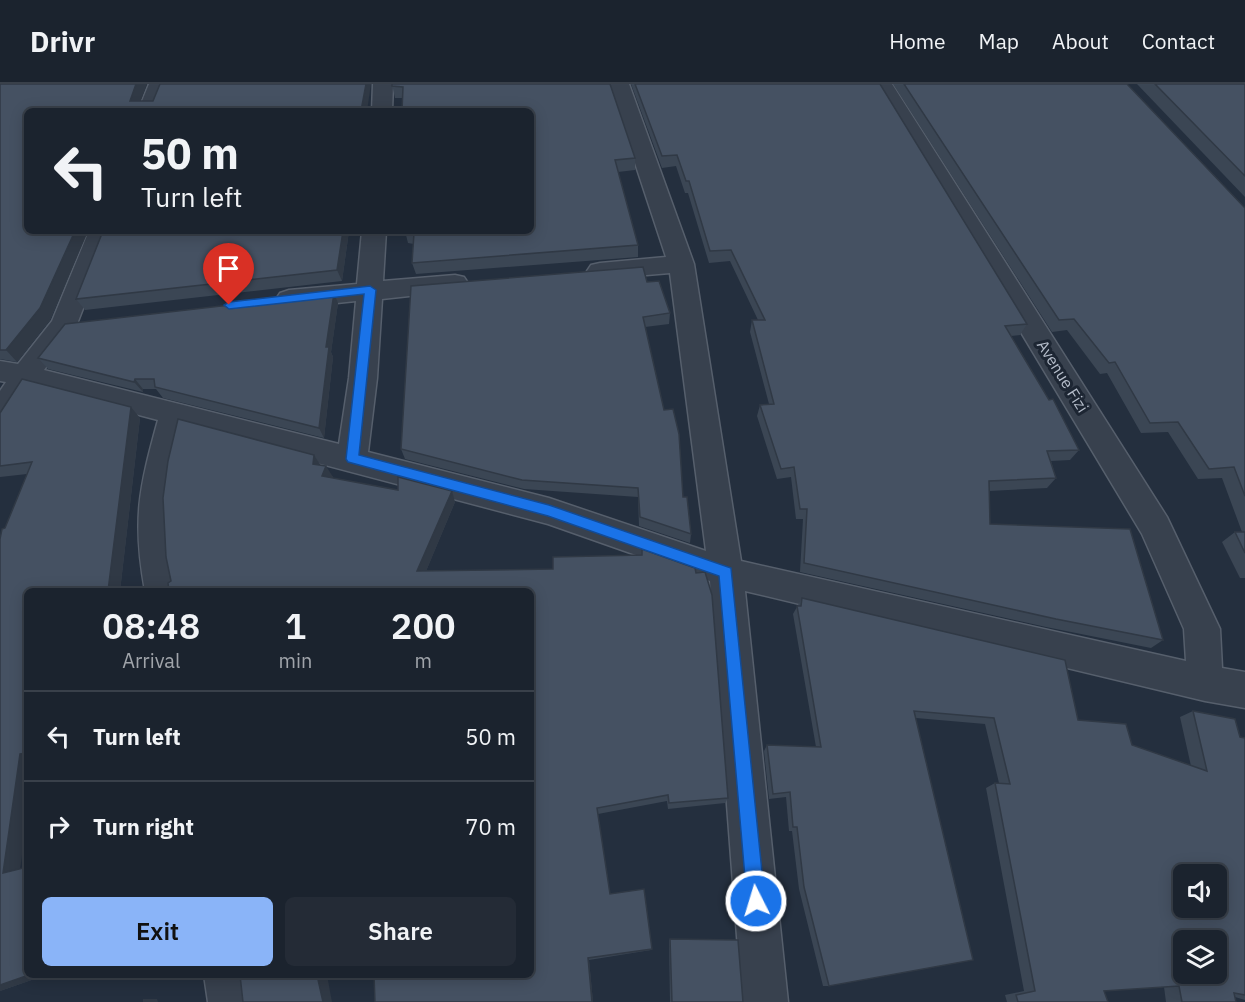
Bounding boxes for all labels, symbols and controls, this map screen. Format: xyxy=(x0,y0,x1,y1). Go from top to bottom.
text: Drivr xyxy=(30,23,95,60)
text: Home xyxy=(889,27,946,55)
text: Map xyxy=(979,27,1019,55)
text: About xyxy=(1052,27,1109,55)
text: Contact xyxy=(1142,27,1215,55)
text: 50 m xyxy=(141,126,239,181)
icon: left xyxy=(42,132,120,210)
text: Turn left xyxy=(141,179,242,214)
pin xyxy=(203,243,254,305)
icon: arrive xyxy=(212,252,245,285)
street label: Avenue Fizi xyxy=(1033,336,1093,416)
text: 08:48 xyxy=(102,602,200,649)
text: 1 xyxy=(285,602,306,649)
text: 200 xyxy=(391,602,456,649)
text: Arrival xyxy=(122,647,180,674)
text: min xyxy=(279,647,312,674)
text: m xyxy=(414,647,432,674)
icon: left xyxy=(42,720,75,753)
text: Turn left xyxy=(93,722,181,751)
text: 50 m xyxy=(465,722,516,751)
icon: right xyxy=(42,810,75,843)
text: Turn right xyxy=(93,812,194,841)
text: 70 m xyxy=(465,812,516,841)
map controls xyxy=(1173,864,1227,984)
button: sound xyxy=(1173,864,1227,918)
position arrow xyxy=(724,869,788,933)
button: Exit xyxy=(42,897,273,966)
button: Share xyxy=(285,897,516,966)
button: layers xyxy=(1173,930,1227,984)

